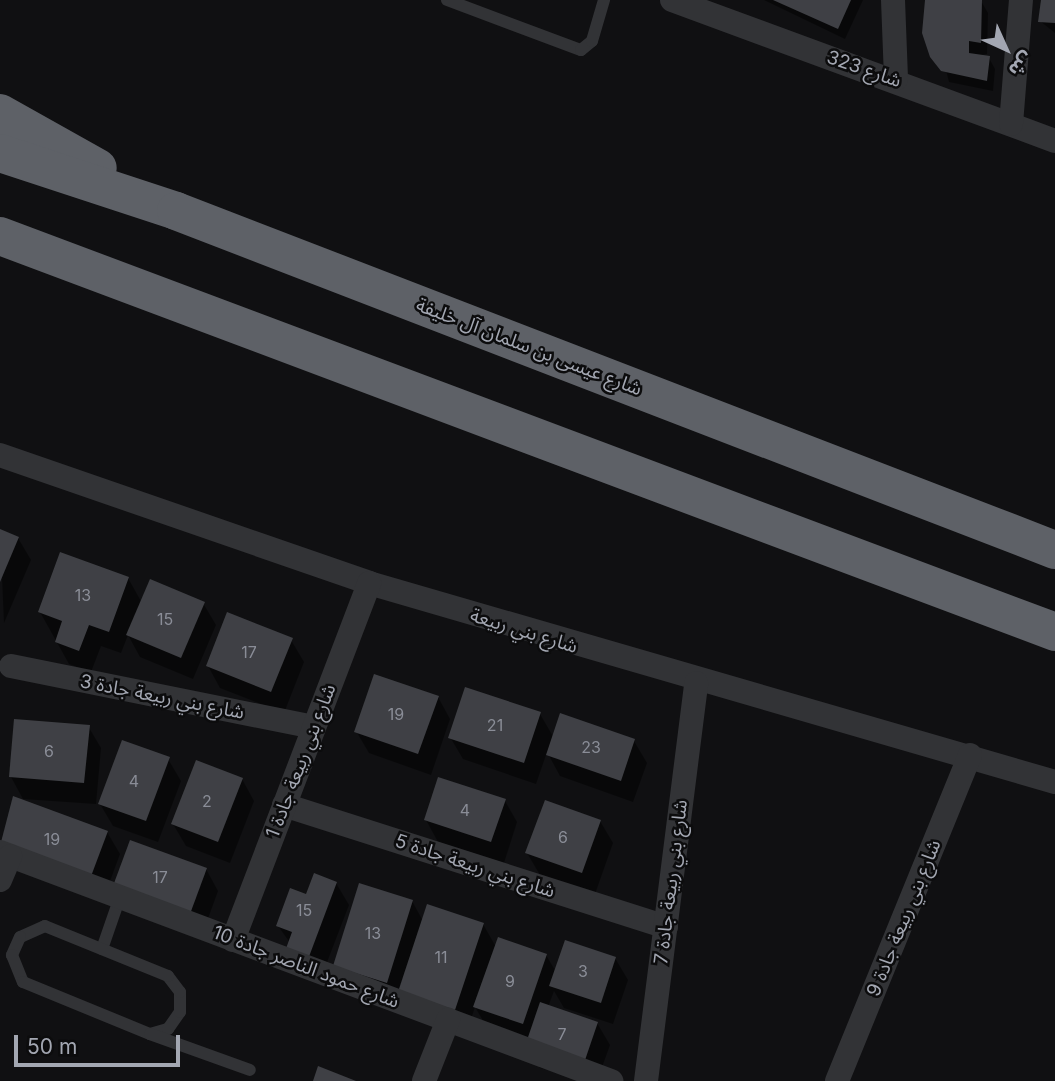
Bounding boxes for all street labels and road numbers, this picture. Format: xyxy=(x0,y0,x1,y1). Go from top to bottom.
street label: شارع 323 xyxy=(824,46,904,92)
street label: شارع عيسى بن سلمان آل خليفة xyxy=(413,293,645,401)
street label: شارع بني ربيعة xyxy=(468,604,580,658)
street label: شارع بني ربيعة جادة 3 xyxy=(78,670,246,724)
street label: شارع بني ربيعة جادة 1 xyxy=(261,681,341,841)
street label: شارع بني ربيعة جادة 7 xyxy=(650,798,692,966)
street label: شارع بني ربيعة جادة 5 xyxy=(392,829,558,903)
street label: شارع بني ربيعة جادة 9 xyxy=(862,836,946,1000)
street label: شارع حمود الناصر جادة 10 xyxy=(209,921,403,1013)

